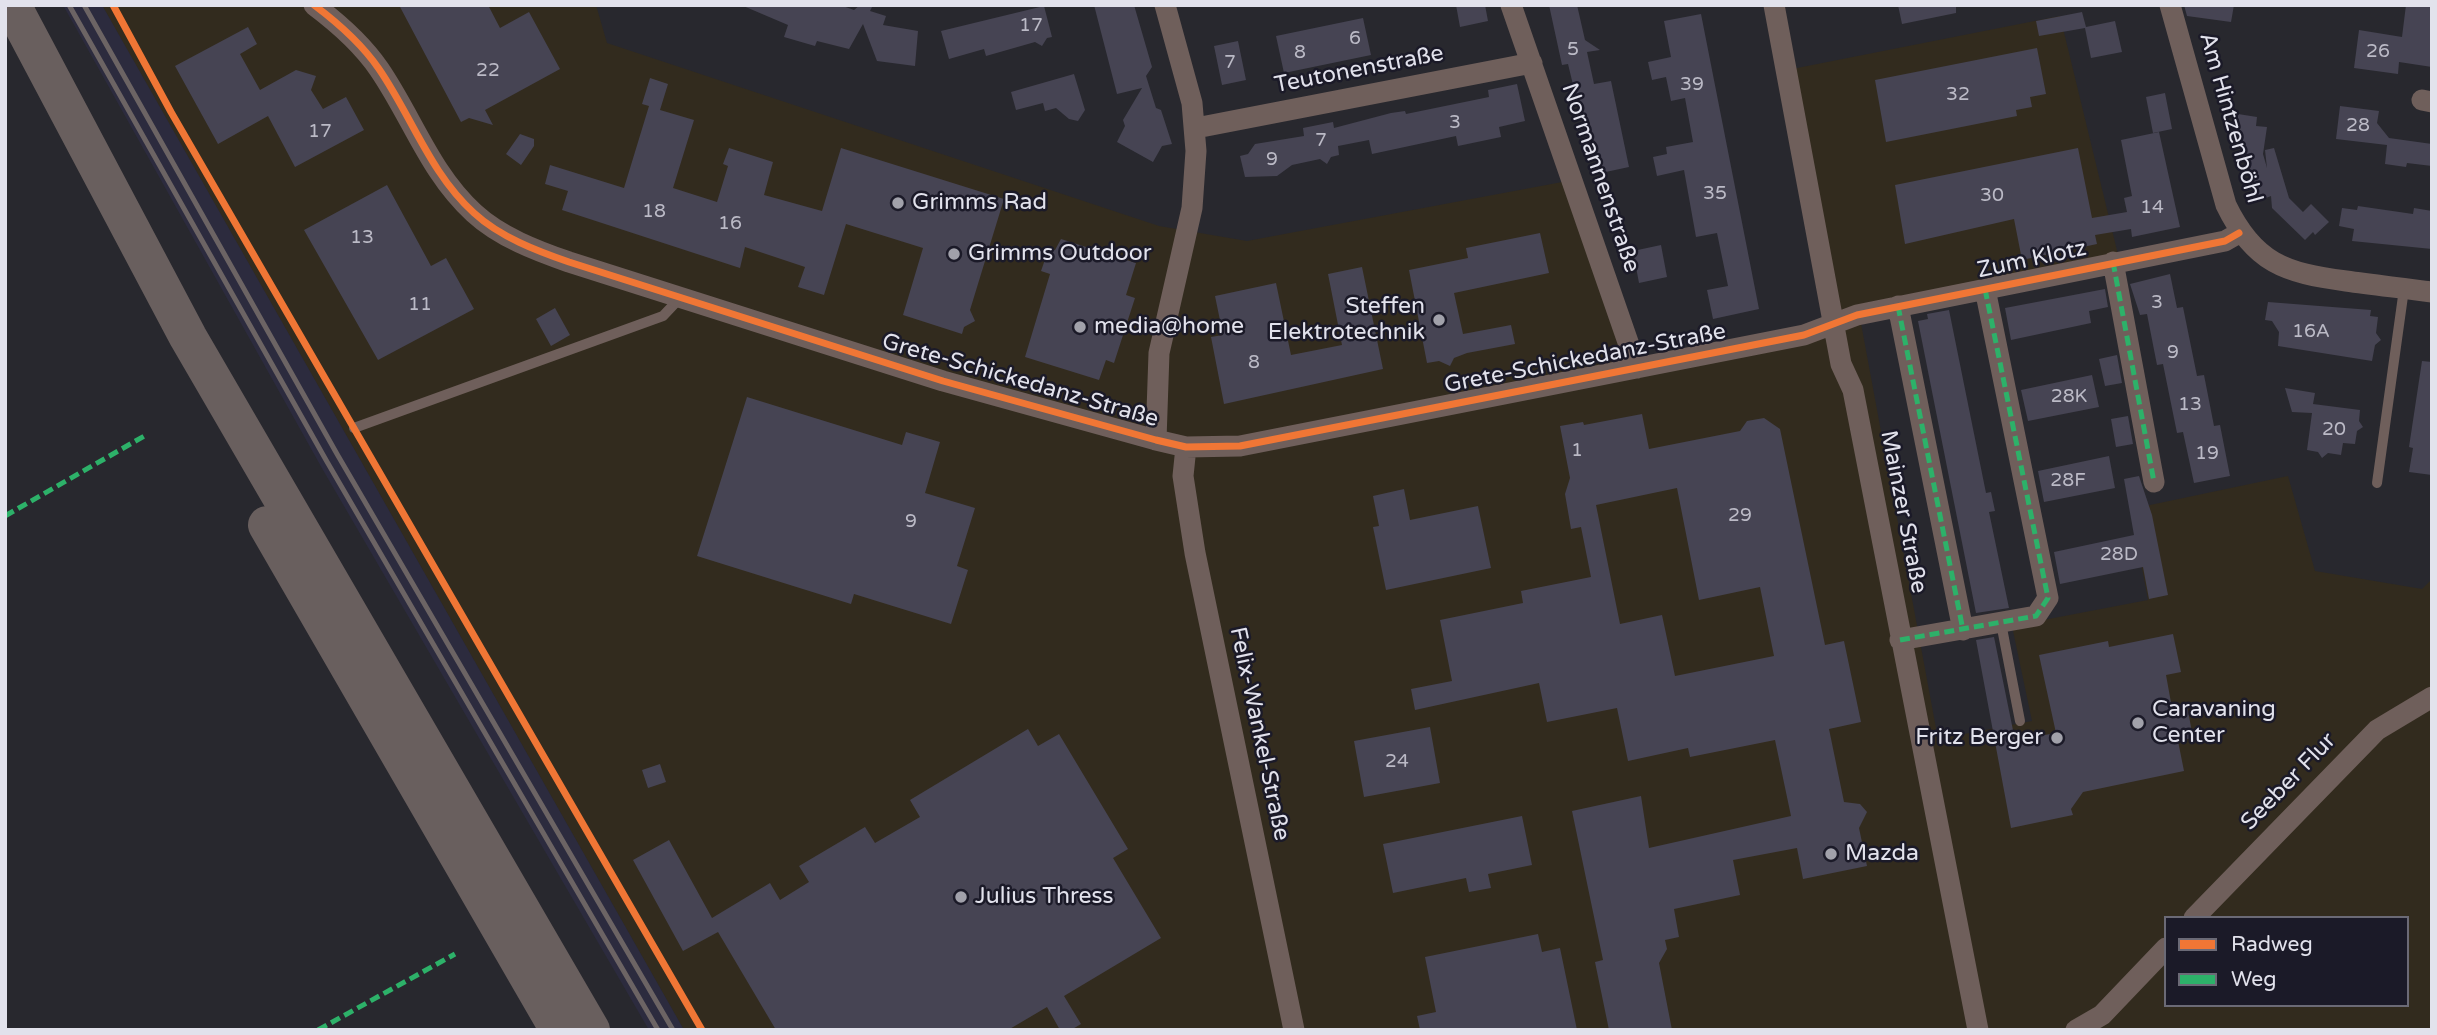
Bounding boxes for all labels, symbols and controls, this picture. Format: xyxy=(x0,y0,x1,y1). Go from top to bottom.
house number: 17 xyxy=(1019,15,1043,37)
house number: 6 xyxy=(1349,28,1361,50)
street label: Am Hintzenböhl xyxy=(2192,30,2268,206)
house number: 5 xyxy=(1567,39,1579,61)
street label: Teutonenstraße xyxy=(1272,40,1446,100)
house number: 26 xyxy=(2366,41,2390,63)
house number: 8 xyxy=(1294,42,1306,64)
house number: 7 xyxy=(1224,52,1236,74)
house number: 22 xyxy=(476,60,500,82)
house number: 39 xyxy=(1680,74,1704,96)
street label: Normannenstraße xyxy=(1555,80,1645,276)
house number: 32 xyxy=(1946,84,1970,106)
house number: 3 xyxy=(1449,112,1461,134)
house number: 28 xyxy=(2346,115,2370,137)
house number: 17 xyxy=(308,121,332,143)
house number: 7 xyxy=(1315,130,1327,152)
house number: 9 xyxy=(1266,149,1278,171)
house number: 35 xyxy=(1703,183,1727,205)
house number: 30 xyxy=(1980,185,2004,207)
place label: Grimms Rad xyxy=(912,189,1047,217)
marker: Grimms Rad xyxy=(890,195,906,211)
house number: 14 xyxy=(2140,197,2164,219)
house number: 18 xyxy=(642,201,666,223)
house number: 16 xyxy=(718,213,742,235)
house number: 13 xyxy=(350,227,374,249)
street label: Zum Klotz xyxy=(1975,235,2089,285)
place label: Grimms Outdoor xyxy=(968,240,1152,268)
marker: Grimms Outdoor xyxy=(946,246,962,262)
house number: 3 xyxy=(2151,292,2163,314)
place label: Steffen Elektrotechnik xyxy=(1268,293,1425,347)
house number: 11 xyxy=(408,294,432,316)
marker: Steffen Elektrotechnik xyxy=(1431,312,1447,328)
place label: media@home xyxy=(1094,313,1244,341)
street label: Grete-Schickedanz-Straße xyxy=(1442,318,1728,400)
marker: media@home xyxy=(1072,319,1088,335)
house number: 16A xyxy=(2292,321,2330,343)
street label: Grete-Schickedanz-Straße xyxy=(879,328,1161,434)
house number: 9 xyxy=(2167,342,2179,364)
house number: 8 xyxy=(1248,352,1260,374)
house number: 28K xyxy=(2051,386,2087,408)
house number: 13 xyxy=(2178,394,2202,416)
house number: 20 xyxy=(2322,419,2346,441)
street label: Mainzer Straße xyxy=(1874,428,1932,596)
house number: 1 xyxy=(1571,440,1583,462)
house number: 19 xyxy=(2195,443,2219,465)
house number: 28F xyxy=(2050,470,2086,492)
house number: 29 xyxy=(1728,505,1752,527)
house number: 9 xyxy=(905,511,917,533)
house number: 28D xyxy=(2100,544,2138,566)
street label: Felix-Wankel-Straße xyxy=(1223,625,1295,843)
place label: Caravaning Center xyxy=(2152,696,2276,750)
marker: Caravaning Center xyxy=(2130,715,2146,731)
place label: Fritz Berger xyxy=(1915,724,2043,752)
street label: Seeber Flur xyxy=(2236,727,2342,837)
marker: Fritz Berger xyxy=(2049,730,2065,746)
house number: 24 xyxy=(1385,751,1409,773)
place label: Mazda xyxy=(1845,840,1919,868)
marker: Mazda xyxy=(1823,846,1839,862)
place label: Julius Thress xyxy=(975,883,1114,911)
marker: Julius Thress xyxy=(953,889,969,905)
legend xyxy=(2164,916,2409,1007)
text: Radweg xyxy=(2231,932,2313,957)
text: Weg xyxy=(2231,967,2276,992)

